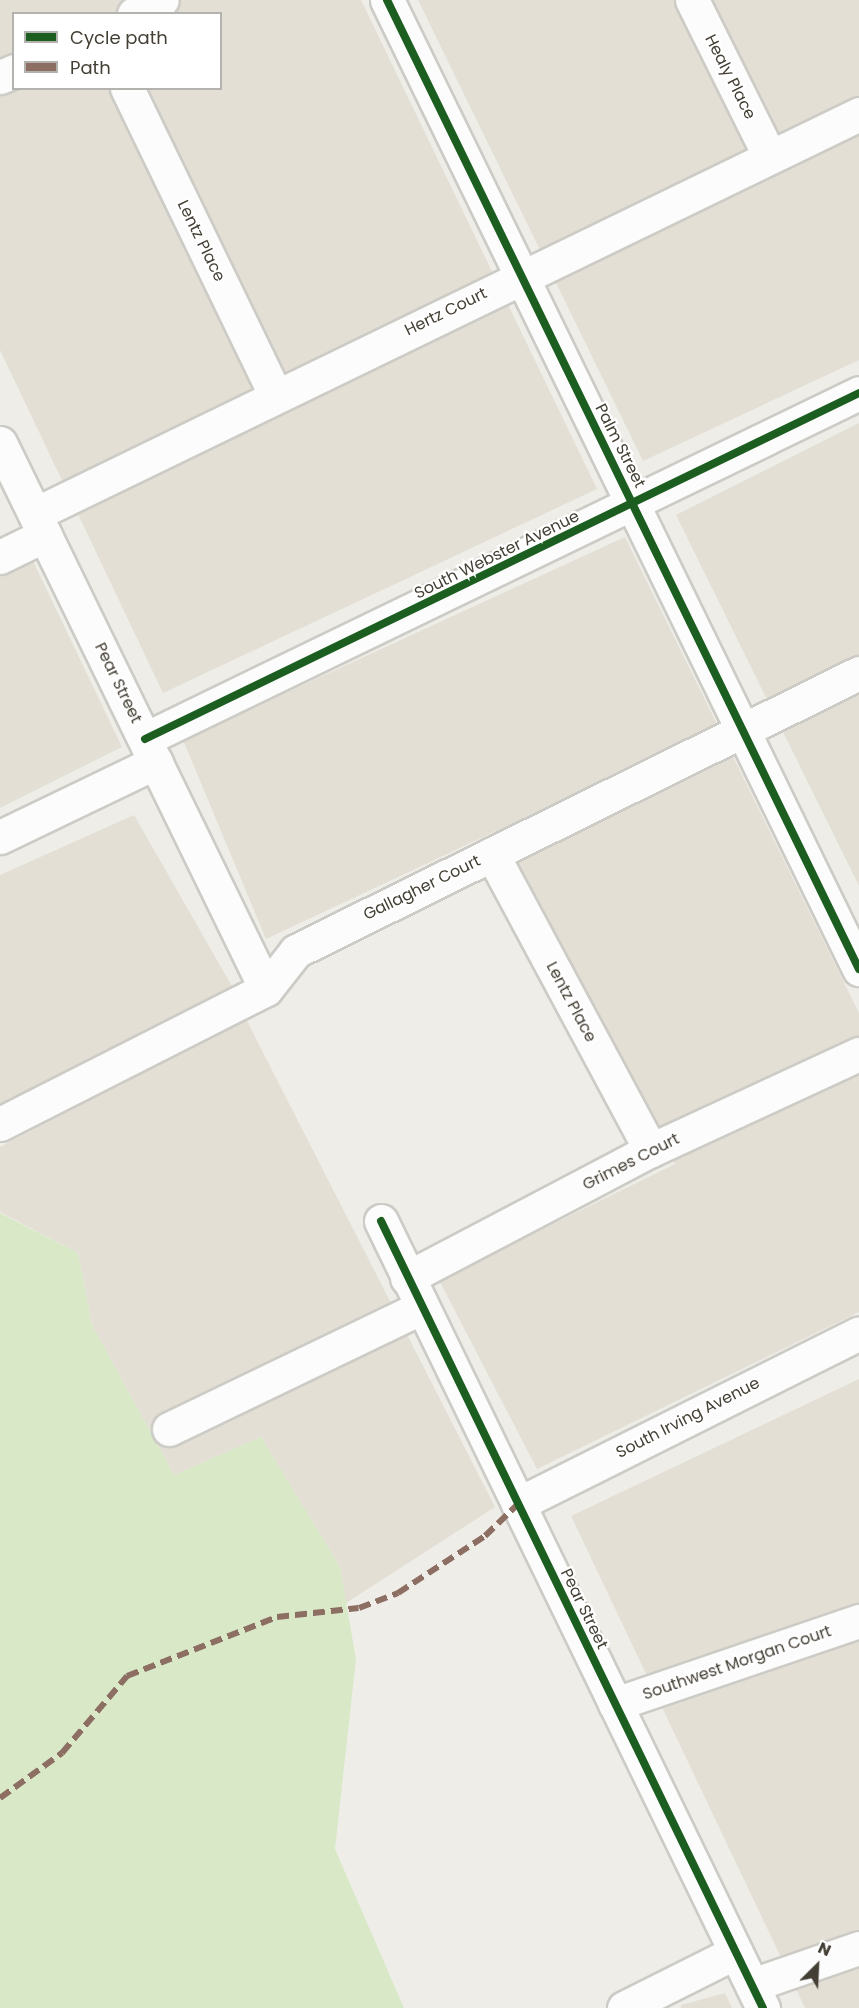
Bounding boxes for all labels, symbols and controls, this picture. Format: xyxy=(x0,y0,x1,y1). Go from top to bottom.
legend xyxy=(12,12,222,90)
text: Cycle path xyxy=(70,25,168,50)
street label: Healy Place xyxy=(700,31,760,123)
text: Path xyxy=(70,55,111,80)
street label: Lentz Place xyxy=(173,197,229,285)
street label: Hertz Court xyxy=(402,284,490,340)
street label: Palm Street xyxy=(591,401,649,491)
street label: South Webster Avenue xyxy=(411,507,583,603)
street label: Pear Street xyxy=(90,640,146,726)
street label: Gallagher Court xyxy=(360,851,484,925)
street label: Lentz Place xyxy=(542,959,600,1045)
street label: Grimes Court xyxy=(579,1129,683,1195)
street label: South Irving Avenue xyxy=(613,1373,763,1463)
street label: Pear Street xyxy=(556,1566,612,1652)
street label: Southwest Morgan Court xyxy=(640,1622,834,1704)
north arrow xyxy=(787,1936,847,1996)
text: N xyxy=(814,1936,835,1962)

